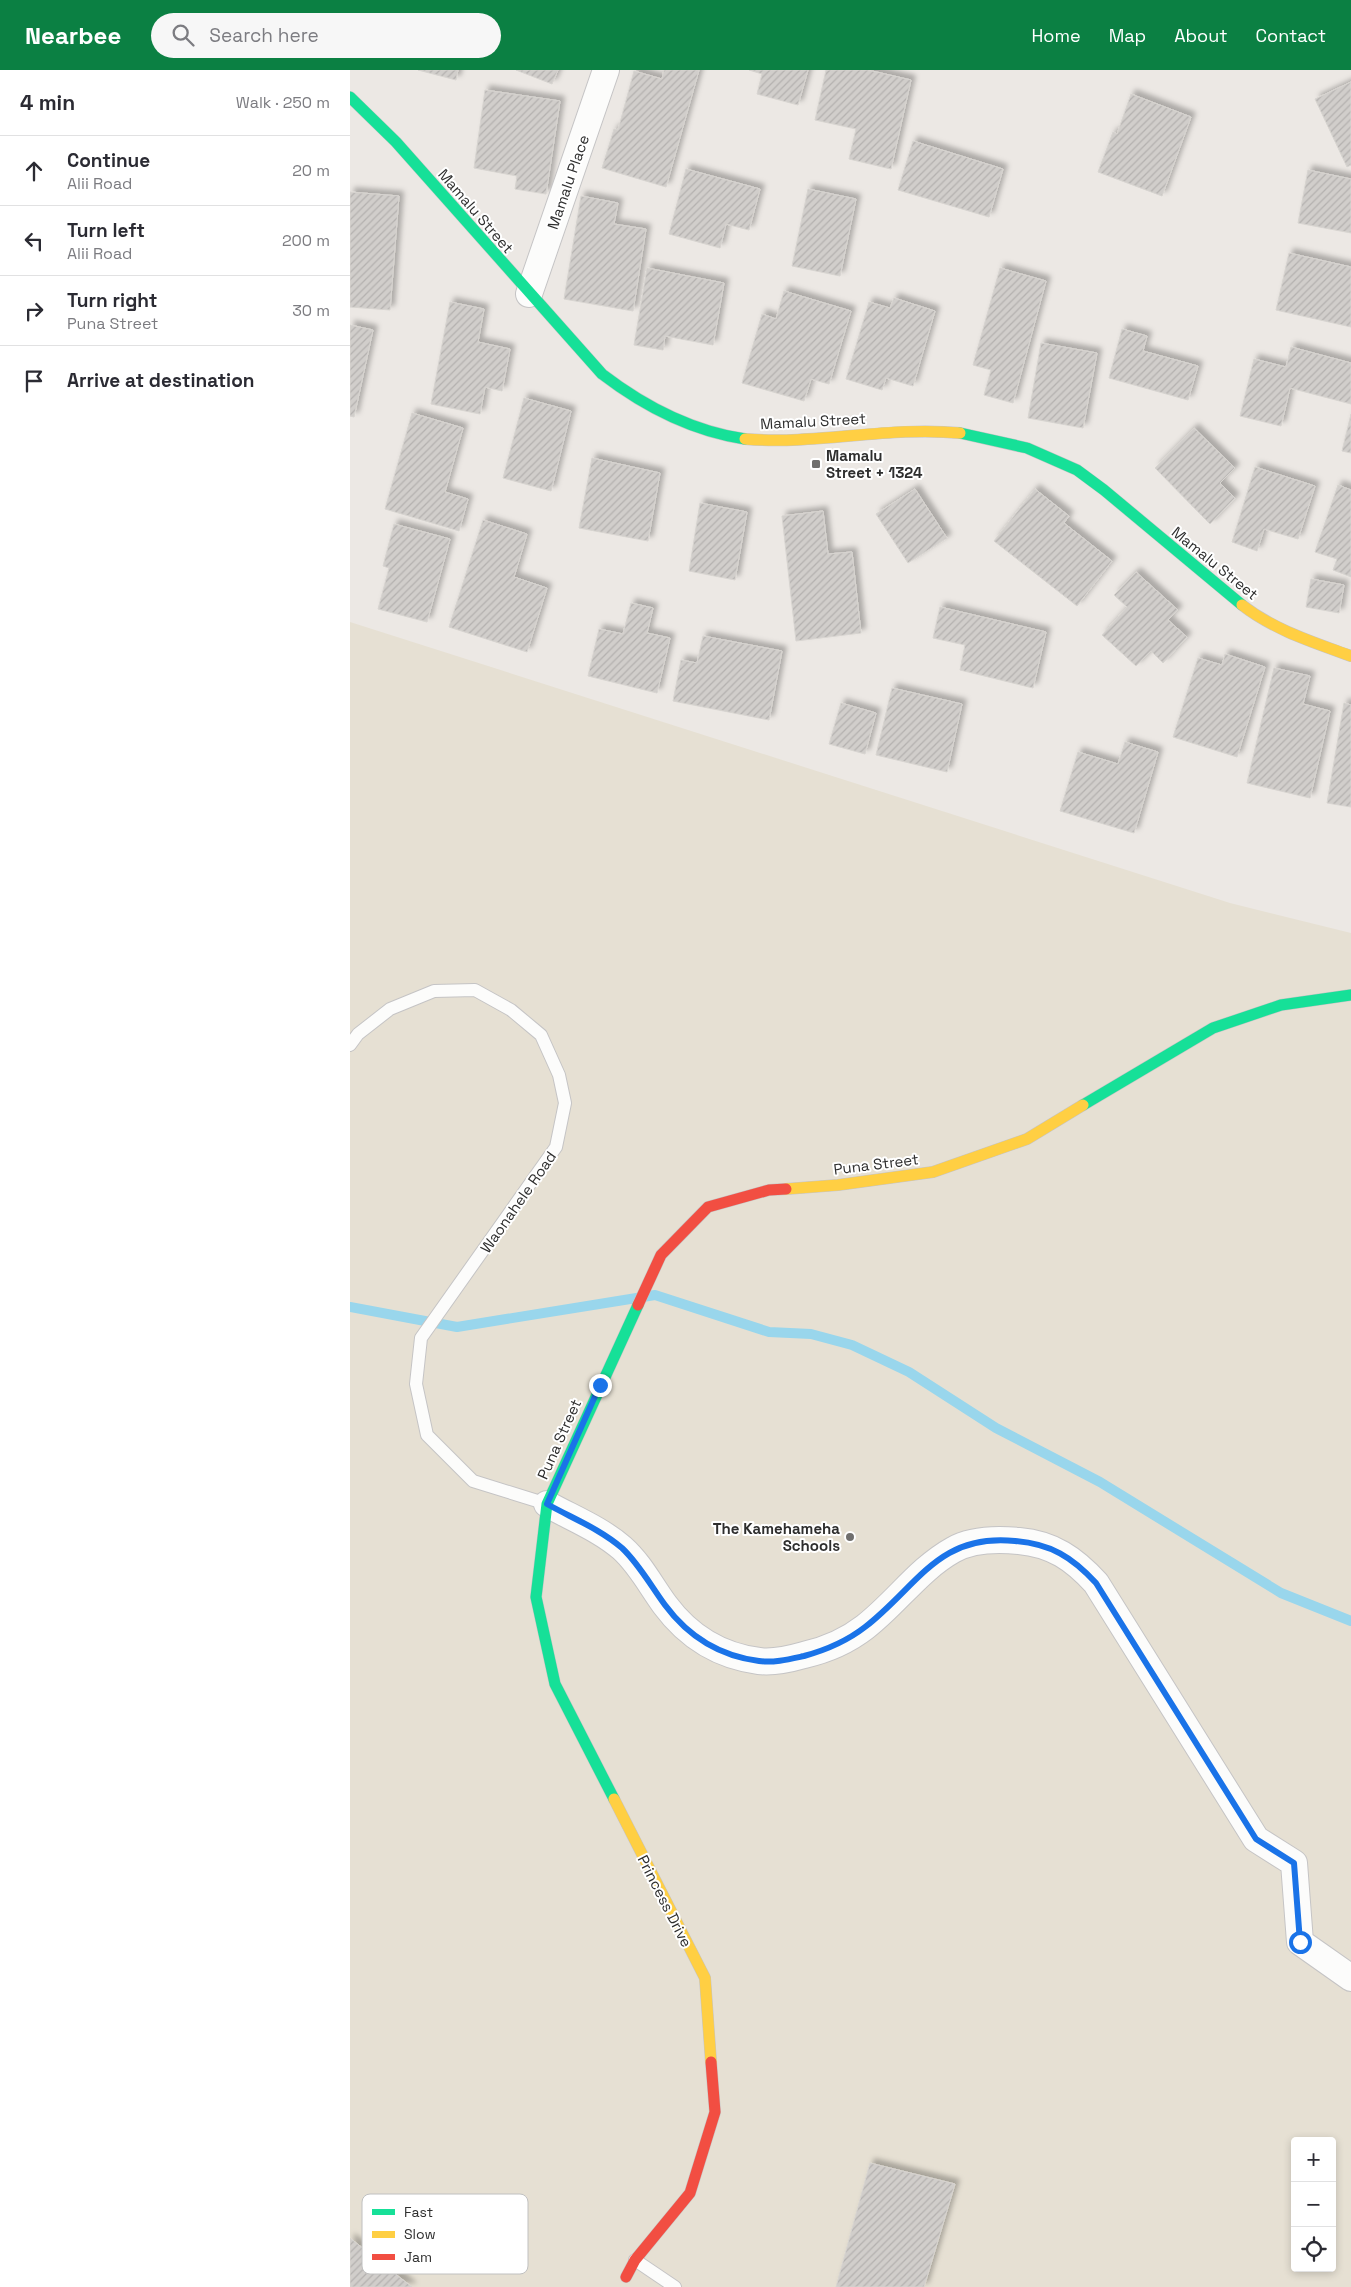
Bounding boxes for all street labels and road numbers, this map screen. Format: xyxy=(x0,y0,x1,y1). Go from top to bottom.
street label: Mamalu Place xyxy=(543,132,593,232)
street label: Mamalu Street xyxy=(434,165,518,257)
street label: Mamalu Street xyxy=(760,409,866,433)
street label: Mamalu Street xyxy=(1168,522,1262,604)
street label: Waonahele Road xyxy=(476,1147,560,1257)
street label: Puna Street xyxy=(832,1149,920,1179)
street label: Puna Street xyxy=(533,1396,585,1482)
street label: Princess Drive xyxy=(634,1852,696,1950)

